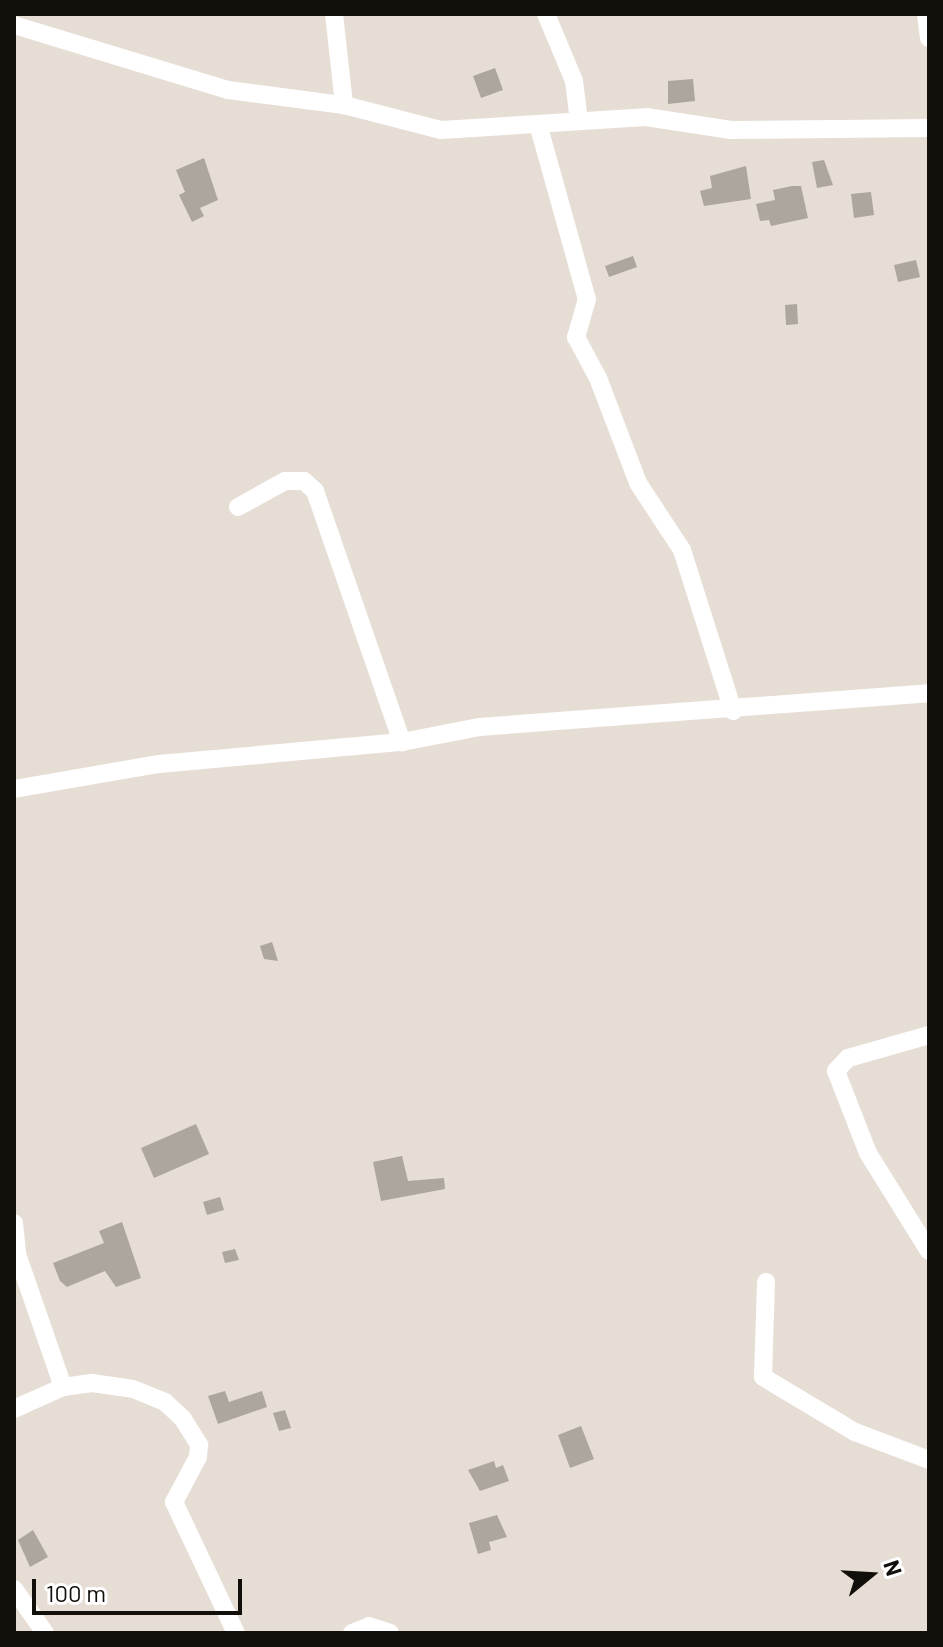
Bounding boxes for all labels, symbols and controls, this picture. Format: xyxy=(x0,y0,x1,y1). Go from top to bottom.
north arrow xyxy=(831,1535,911,1615)
text: N xyxy=(879,1557,908,1579)
scale bar xyxy=(36,1563,246,1613)
text: 100 m xyxy=(46,1578,106,1607)

